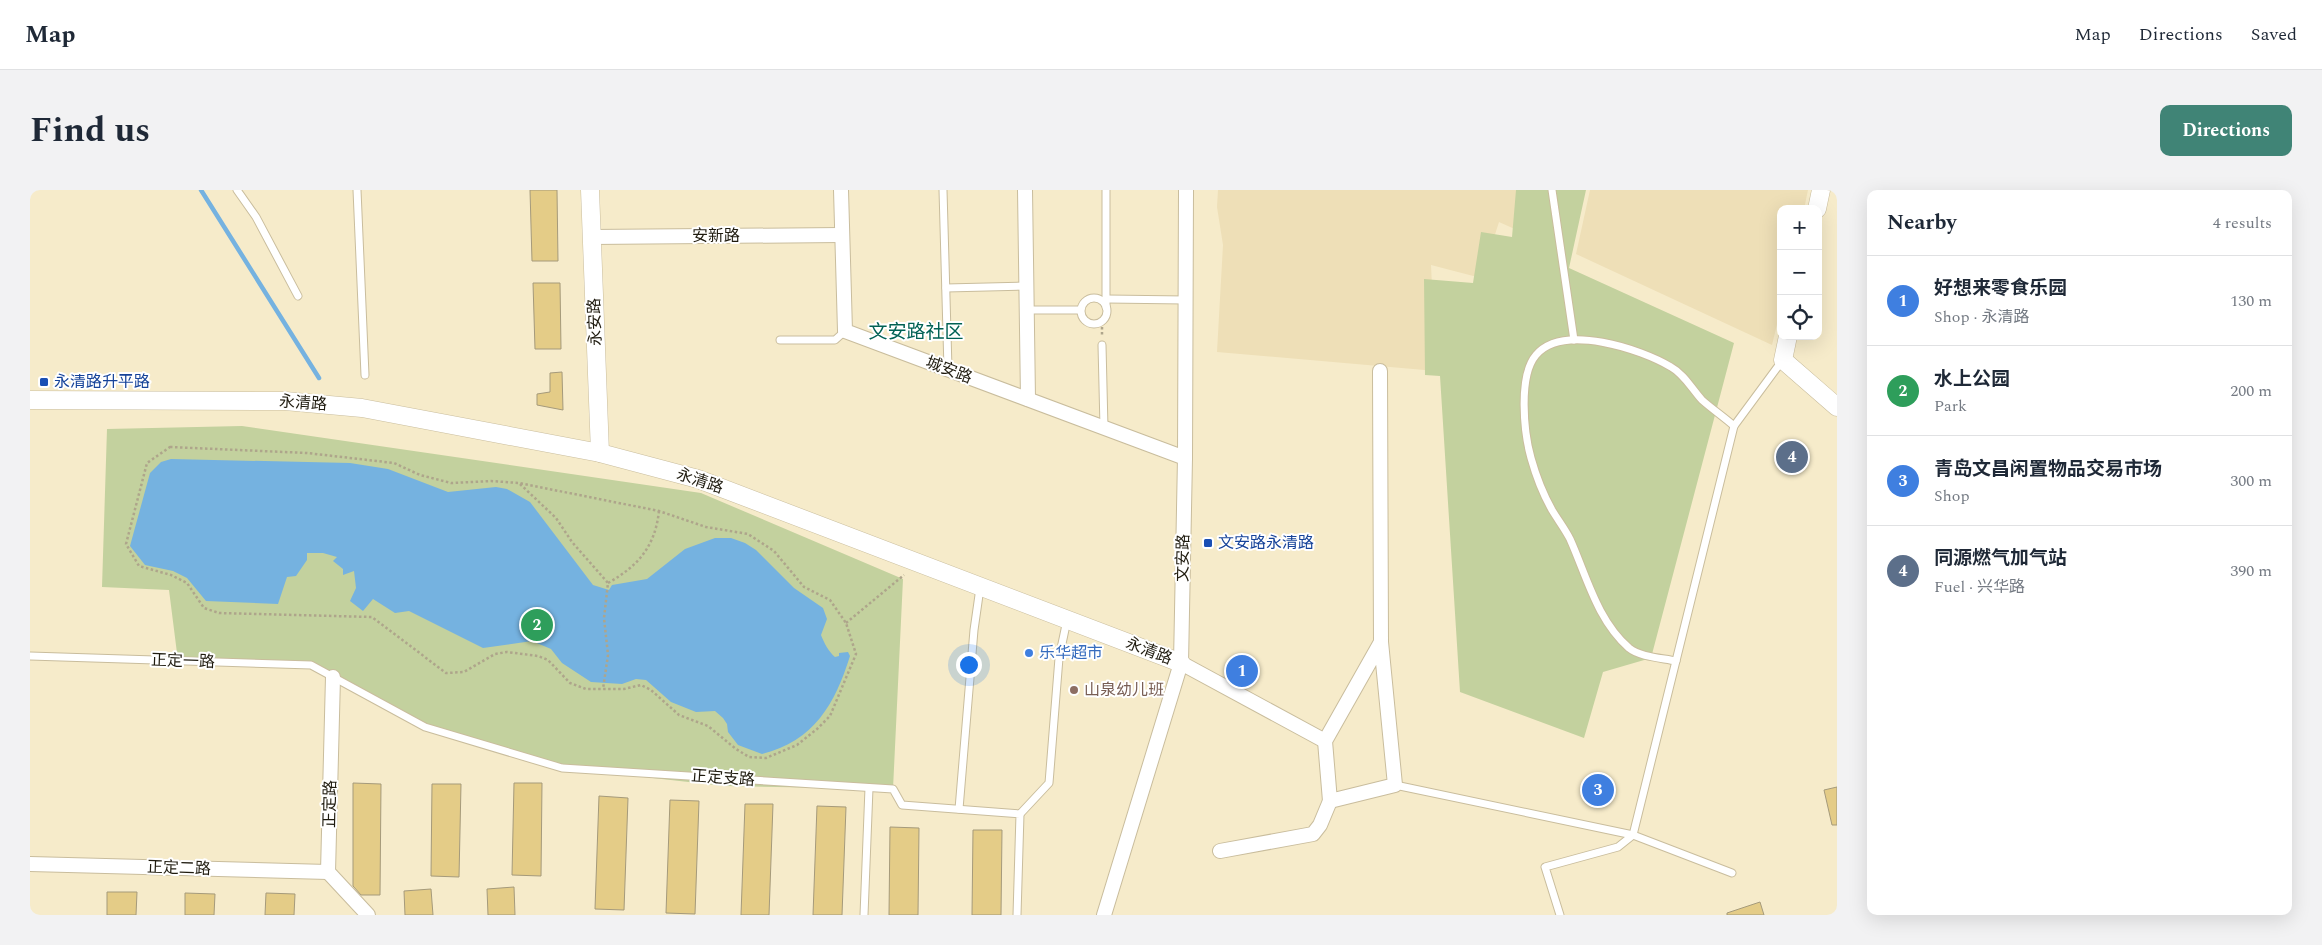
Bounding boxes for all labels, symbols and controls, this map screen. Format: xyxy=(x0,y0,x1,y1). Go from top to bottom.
text: Map xyxy=(25,17,75,53)
text: Map xyxy=(2075,21,2111,48)
text: Directions xyxy=(2139,21,2223,48)
text: Saved xyxy=(2251,21,2297,48)
text: Find us xyxy=(30,104,150,157)
button: Directions xyxy=(2160,105,2292,156)
map controls xyxy=(1777,205,1822,340)
button: + xyxy=(1777,205,1822,250)
text: Nearby xyxy=(1887,207,1957,239)
text: 4 results xyxy=(2213,211,2272,235)
street label: 安新路 xyxy=(692,224,740,248)
button: − xyxy=(1777,250,1822,295)
text: 好想来零食乐园 xyxy=(1934,274,2067,303)
text: 1 xyxy=(1899,289,1907,313)
text: 130 m xyxy=(2230,289,2272,313)
button: locate xyxy=(1777,295,1822,340)
street label: 永安路 xyxy=(582,298,608,346)
text: Shop · 永清路 xyxy=(1934,305,2030,329)
district label: 文安路社区 xyxy=(868,318,964,347)
street label: 城安路 xyxy=(922,350,976,390)
text: 水上公园 xyxy=(1934,365,2010,394)
place label: 永清路升平路 xyxy=(54,370,150,394)
marker: 永清路升平路 xyxy=(38,376,50,388)
text: 2 xyxy=(1899,379,1907,403)
text: 200 m xyxy=(2230,379,2272,403)
street label: 永清路 xyxy=(278,389,328,417)
text: Park xyxy=(1934,394,1967,418)
pin: 4 xyxy=(1776,438,1808,476)
text: 青岛文昌闲置物品交易市场 xyxy=(1934,455,2162,484)
street label: 永清路 xyxy=(673,462,727,500)
text: 3 xyxy=(1899,469,1907,493)
text: 300 m xyxy=(2230,469,2272,493)
text: Shop xyxy=(1934,484,1970,508)
place label: 文安路永清路 xyxy=(1218,531,1314,555)
street label: 文安路 xyxy=(1171,534,1195,582)
marker: 文安路永清路 xyxy=(1202,537,1214,549)
text: 同源燃气加气站 xyxy=(1934,544,2067,573)
text: 4 xyxy=(1899,559,1907,583)
text: 390 m xyxy=(2230,559,2272,583)
text: Fuel · 兴华路 xyxy=(1934,575,2025,599)
pin: 2 xyxy=(521,606,553,644)
street label: 永清路 xyxy=(1122,631,1176,671)
place label: 乐华超市 xyxy=(1039,641,1103,665)
marker: 乐华超市 xyxy=(1023,647,1035,659)
street label: 正定一路 xyxy=(151,648,215,674)
your location xyxy=(956,652,982,678)
pin: 1 xyxy=(1226,652,1258,690)
place label: 山泉幼儿班 xyxy=(1084,678,1164,702)
marker: 山泉幼儿班 xyxy=(1068,684,1080,696)
street label: 正定支路 xyxy=(690,764,756,792)
pin: 3 xyxy=(1582,771,1614,809)
street label: 正定路 xyxy=(318,780,342,828)
street label: 正定二路 xyxy=(147,855,211,881)

